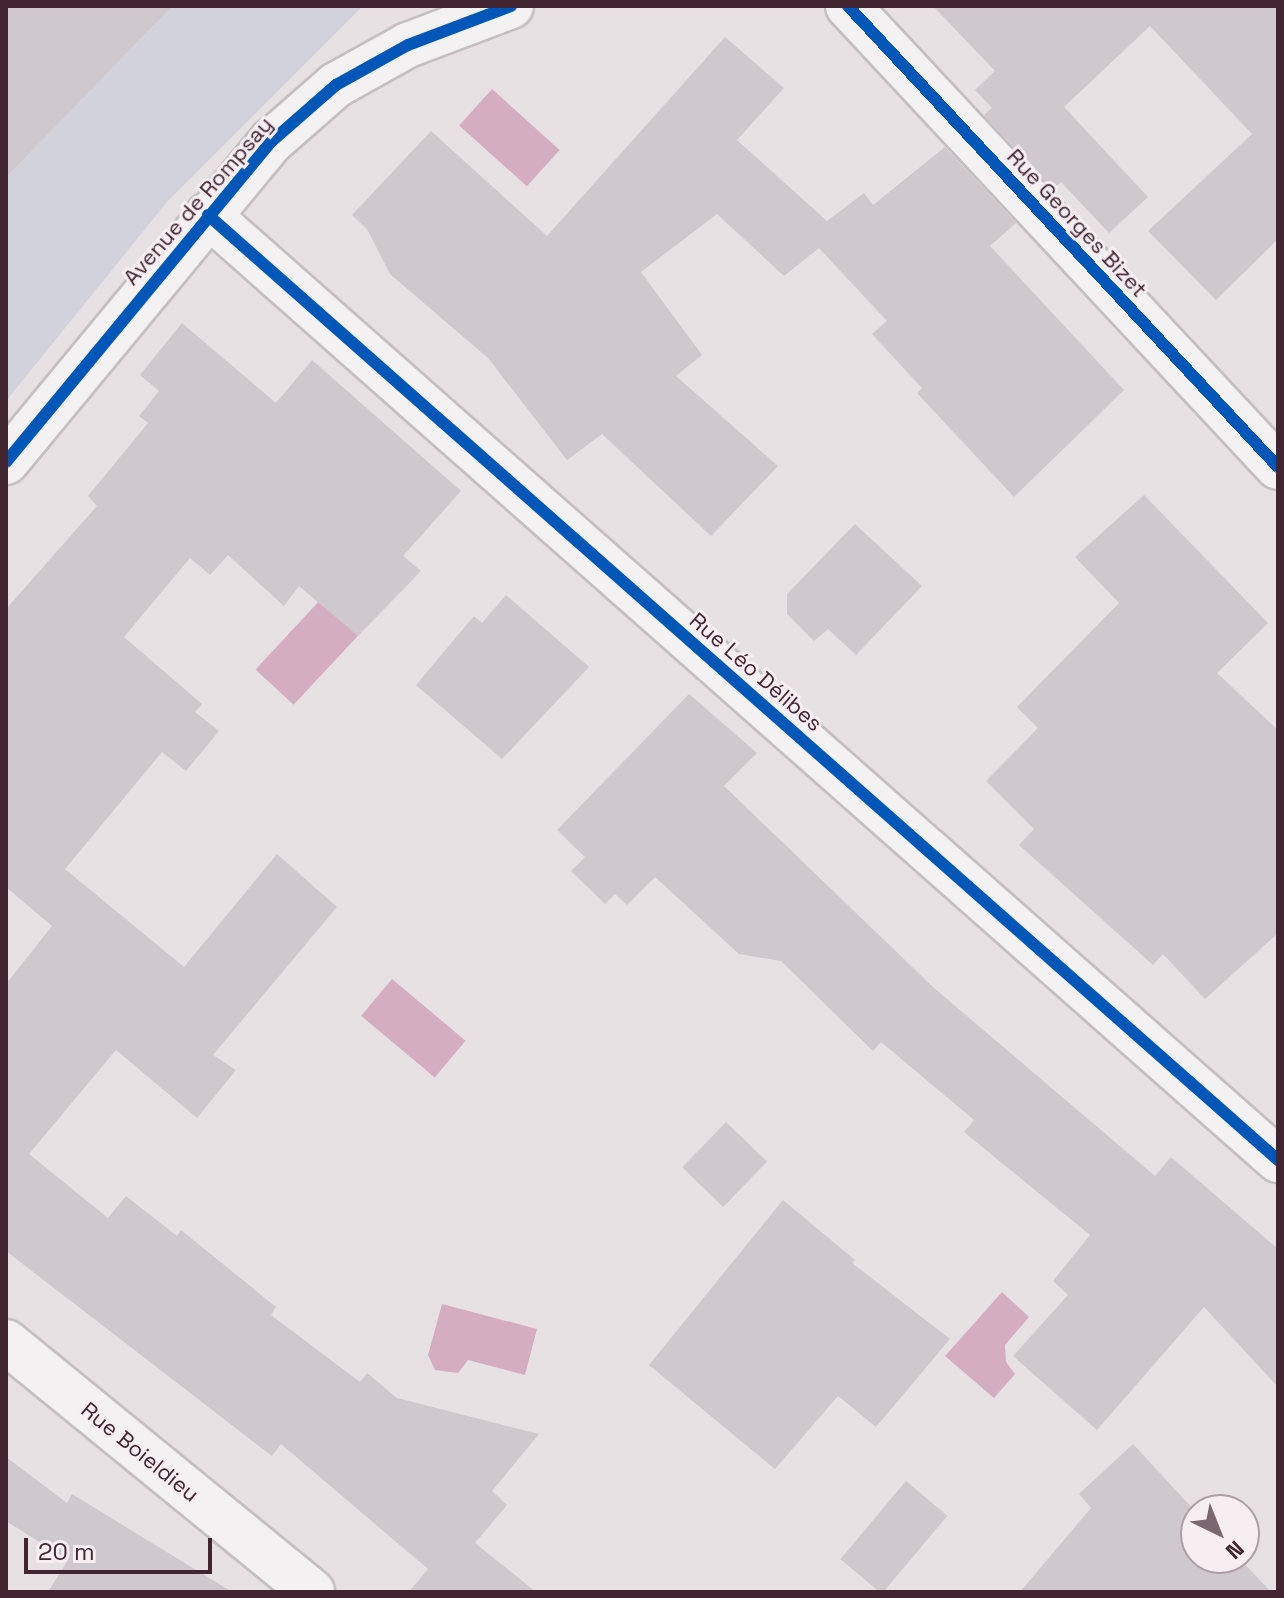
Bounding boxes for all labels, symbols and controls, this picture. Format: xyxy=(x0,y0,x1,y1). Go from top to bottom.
street label: Avenue de Rompsay xyxy=(118,112,278,290)
street label: Rue Georges Bizet xyxy=(1001,143,1153,303)
street label: Rue Léo Délibes xyxy=(684,607,828,737)
street label: Rue Boieldieu xyxy=(76,1396,204,1508)
north arrow xyxy=(1180,1494,1260,1574)
scale bar xyxy=(28,1522,216,1572)
text: N xyxy=(1220,1535,1250,1565)
text: 20 m xyxy=(38,1536,95,1567)

